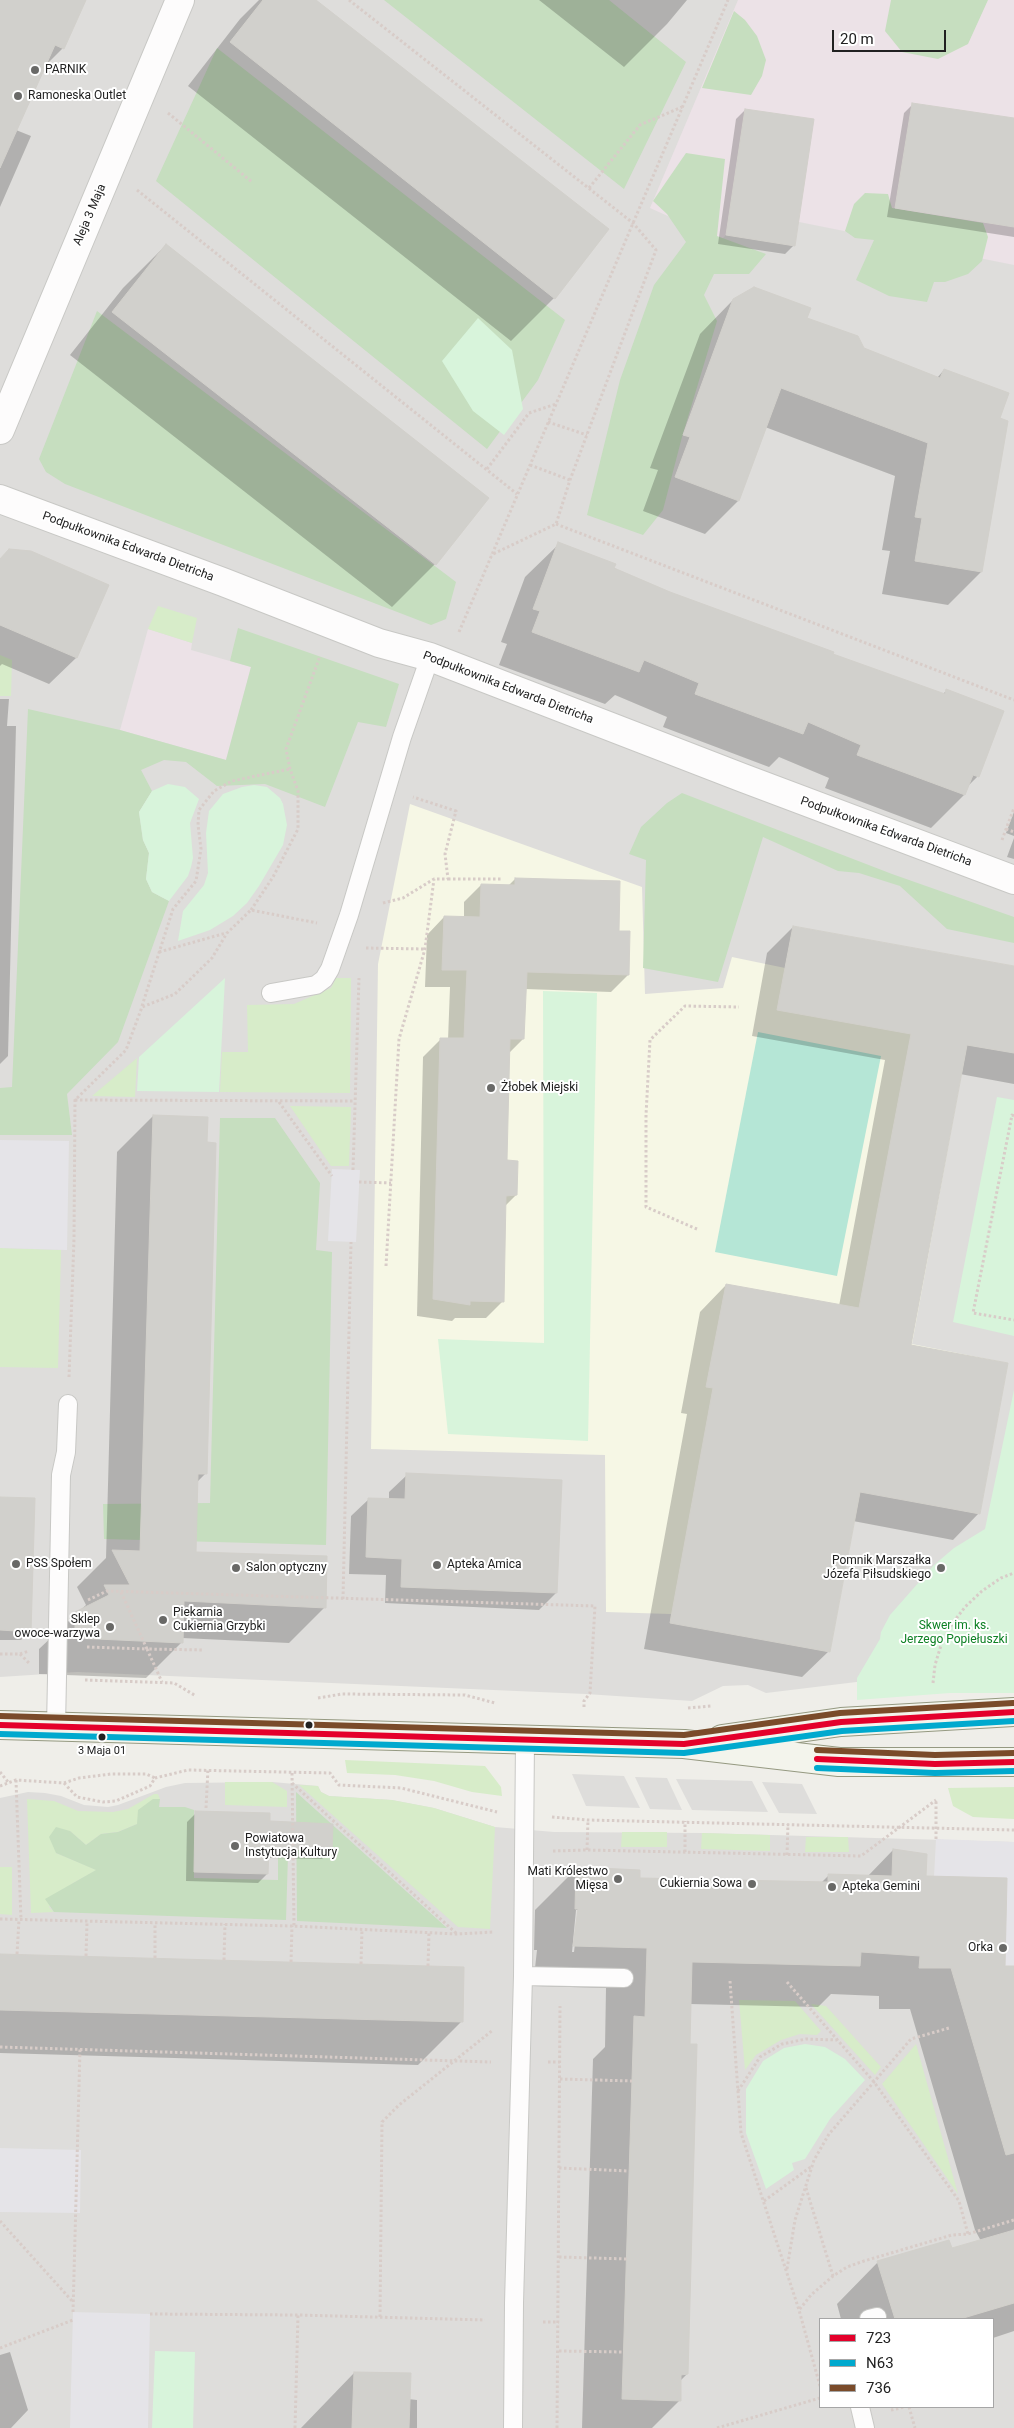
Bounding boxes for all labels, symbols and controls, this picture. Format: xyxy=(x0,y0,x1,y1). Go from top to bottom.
scale bar xyxy=(834,20,948,52)
text: 20 m xyxy=(840,30,874,48)
place label: PARNIK xyxy=(45,63,86,77)
marker: PARNIK xyxy=(29,64,41,76)
place label: Ramoneska Outlet xyxy=(28,89,126,103)
marker: Ramoneska Outlet xyxy=(12,90,24,102)
street label: Aleja 3 Maja xyxy=(71,182,109,248)
street label: Podpułkownika Edwarda Dietricha xyxy=(40,509,216,585)
street label: Podpułkownika Edwarda Dietricha xyxy=(421,649,595,727)
street label: Podpułkownika Edwarda Dietricha xyxy=(798,794,974,870)
place label: Żłobek Miejski xyxy=(501,1081,578,1095)
marker: Żłobek Miejski xyxy=(485,1082,497,1094)
place label: Pomnik Marszałka Józefa Piłsudskiego xyxy=(823,1554,931,1582)
place label: PSS Społem xyxy=(26,1557,92,1571)
marker: PSS Społem xyxy=(10,1558,22,1570)
place label: Apteka Amica xyxy=(447,1558,522,1572)
marker: Apteka Amica xyxy=(431,1559,443,1571)
place label: Salon optyczny xyxy=(246,1561,327,1575)
marker: Salon optyczny xyxy=(230,1562,242,1574)
marker: Pomnik Marszałka Józefa Piłsudskiego xyxy=(935,1562,947,1574)
place label: Piekarnia Cukiernia Grzybki xyxy=(173,1606,266,1634)
place label: Sklep owoce-warzywa xyxy=(15,1613,100,1641)
marker: Piekarnia Cukiernia Grzybki xyxy=(157,1614,169,1626)
park label: Skwer im. ks. Jerzego Popiełuszki xyxy=(900,1619,1008,1647)
marker: Sklep owoce-warzywa xyxy=(104,1621,116,1633)
unlabelled marker xyxy=(304,1720,314,1730)
marker: 3 Maja 01 xyxy=(97,1732,107,1742)
place label: 3 Maja 01 xyxy=(78,1744,126,1758)
place label: Powiatowa Instytucja Kultury xyxy=(245,1832,337,1860)
marker: Powiatowa Instytucja Kultury xyxy=(229,1840,241,1852)
place label: Mati Królestwo Mięsa xyxy=(528,1865,608,1893)
marker: Mati Królestwo Mięsa xyxy=(612,1873,624,1885)
place label: Cukiernia Sowa xyxy=(660,1877,742,1891)
marker: Cukiernia Sowa xyxy=(746,1878,758,1890)
place label: Apteka Gemini xyxy=(842,1880,920,1894)
marker: Apteka Gemini xyxy=(826,1881,838,1893)
place label: Orka xyxy=(968,1941,993,1955)
marker: Orka xyxy=(997,1942,1009,1954)
legend xyxy=(819,2318,994,2408)
text: 723 xyxy=(866,2329,891,2347)
text: N63 xyxy=(866,2354,894,2372)
text: 736 xyxy=(866,2379,891,2397)

